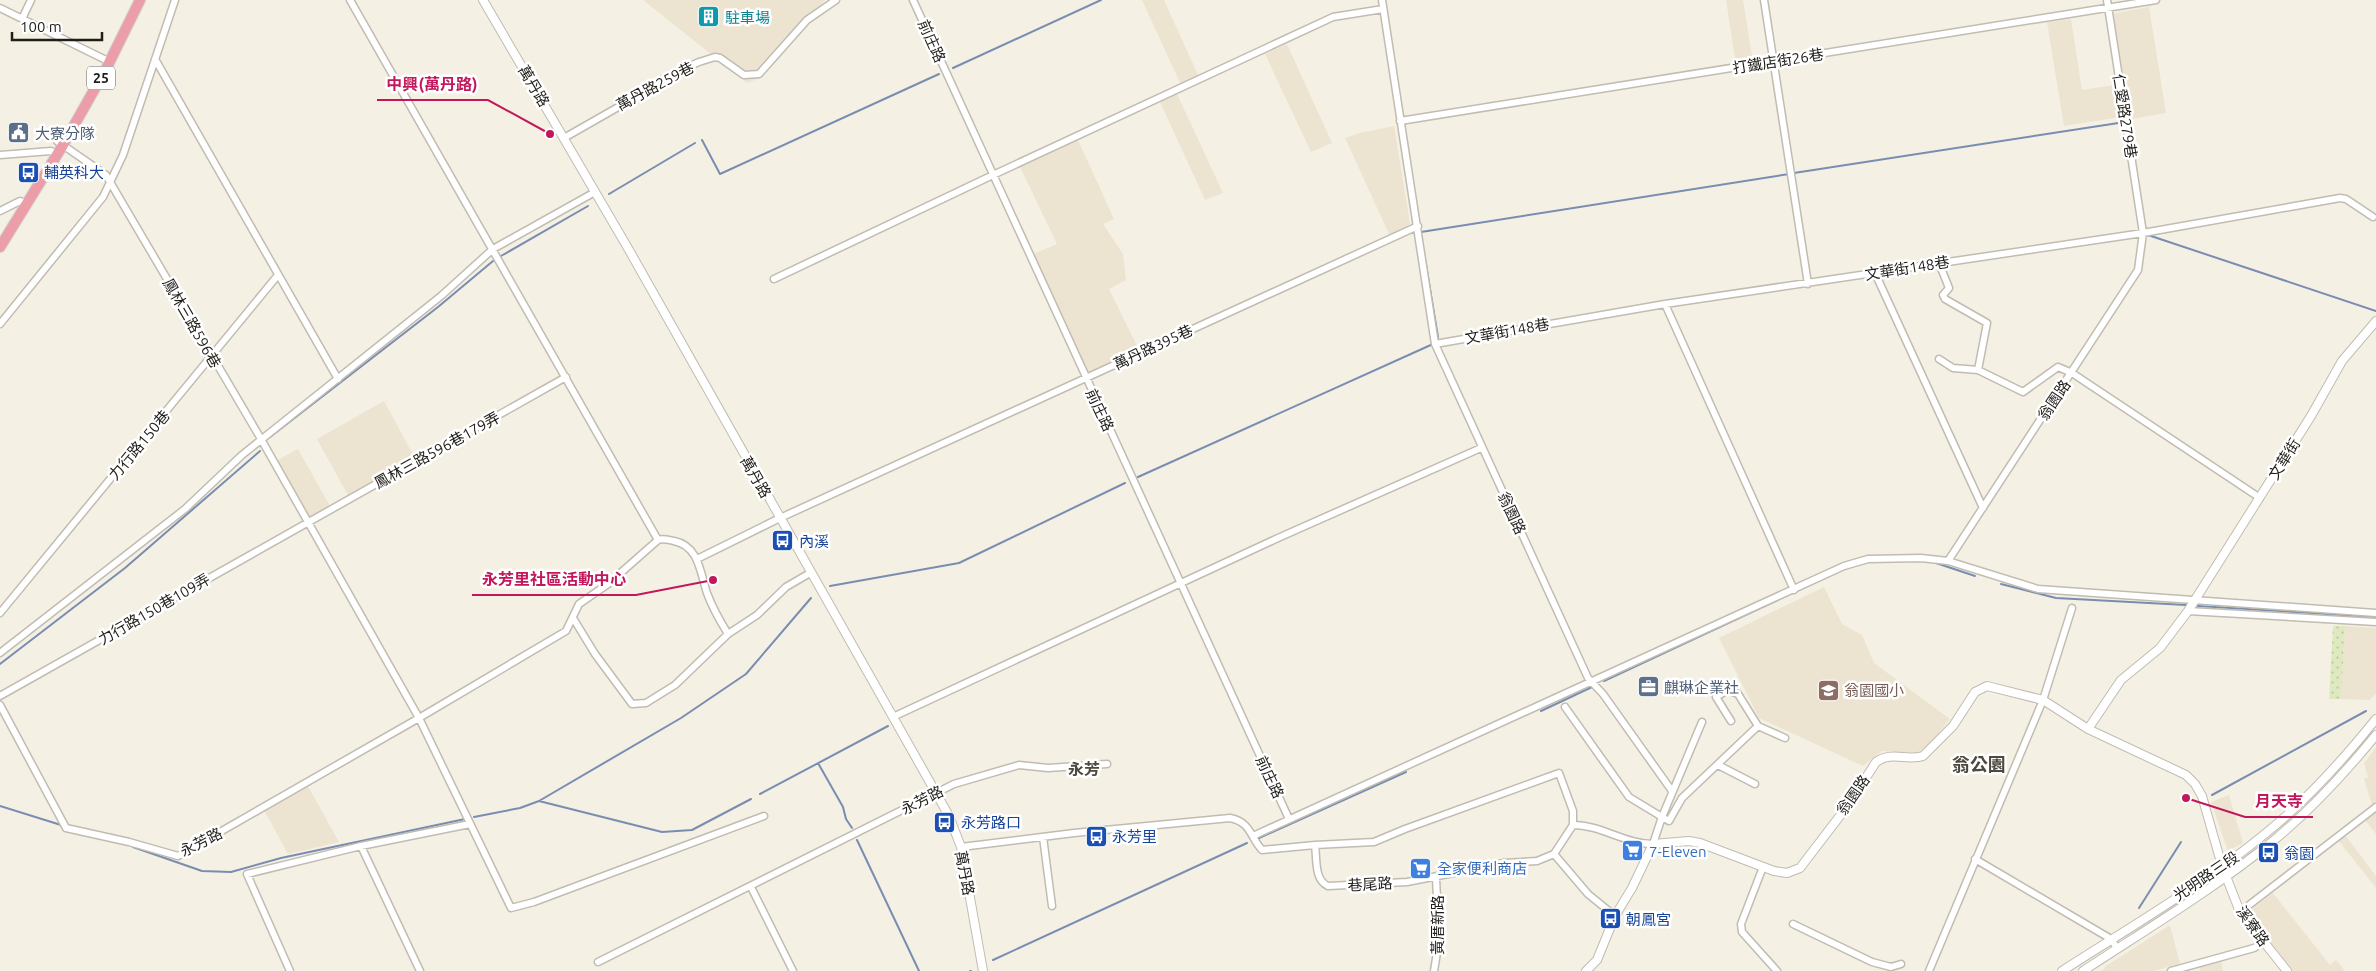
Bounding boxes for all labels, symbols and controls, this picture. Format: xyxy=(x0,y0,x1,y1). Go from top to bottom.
building icon: 駐車場 xyxy=(697,5,721,29)
place label: 駐車場 xyxy=(725,9,770,26)
scale bar xyxy=(12,10,102,42)
street label: 前庄路 xyxy=(915,17,949,65)
text: 100 m xyxy=(20,18,62,35)
street label: 打鐵店街26巷 xyxy=(1731,45,1825,77)
street label: 萬丹路259巷 xyxy=(613,58,697,114)
street label: 萬丹路 xyxy=(515,62,553,110)
road number: 25 xyxy=(87,66,115,90)
callout: 中興(萬丹路) xyxy=(377,69,488,100)
street label: 仁愛路279巷 xyxy=(2110,73,2140,159)
text: 中興(萬丹路) xyxy=(386,75,478,94)
public building icon: 大寮分隊 xyxy=(7,121,31,145)
place label: 大寮分隊 xyxy=(35,125,95,142)
bus stop icon: 輔英科大 xyxy=(16,160,40,184)
place label: 輔英科大 xyxy=(44,164,104,181)
street label: 文華街148巷 xyxy=(1864,253,1950,283)
street label: 鳳林三路596巷 xyxy=(160,275,224,371)
street label: 文華街148巷 xyxy=(1463,315,1551,347)
street label: 萬丹路395巷 xyxy=(1111,321,1195,373)
street label: 翁園路 xyxy=(2034,377,2074,423)
street label: 前庄路 xyxy=(1083,386,1117,434)
street label: 力行路150巷 xyxy=(105,407,173,483)
street label: 鳳林三路596巷179弄 xyxy=(371,408,503,492)
street label: 文華街 xyxy=(2265,435,2303,483)
street label: 萬丹路 xyxy=(737,453,775,501)
street label: 翁園路 xyxy=(1495,489,1529,537)
bus stop icon: 內溪 xyxy=(771,529,795,553)
place label: 內溪 xyxy=(799,533,829,550)
callout: 永芳里社區活動中心 xyxy=(472,564,636,595)
street label: 力行路150巷109弄 xyxy=(95,570,213,648)
text: 永芳里社區活動中心 xyxy=(482,570,626,588)
office icon: 麒琳企業社 xyxy=(1636,675,1660,699)
school or university icon: 翁園國小 xyxy=(1816,678,1840,702)
place label: 麒琳企業社 xyxy=(1664,679,1739,696)
place label: 翁園國小 xyxy=(1844,682,1904,699)
street label: 前庄路 xyxy=(1253,753,1287,801)
district label: 翁公園 xyxy=(1952,754,2006,774)
district label: 永芳 xyxy=(1068,760,1100,778)
street label: 翁園路 xyxy=(1833,772,1873,818)
street label: 永芳路 xyxy=(898,782,946,818)
callout: 月天寺 xyxy=(2245,786,2313,817)
text: 月天寺 xyxy=(2255,792,2303,810)
bus stop icon: 永芳路口 xyxy=(933,810,957,834)
place label: 永芳路口 xyxy=(961,814,1021,831)
street label: 永芳路 xyxy=(177,824,225,860)
bus stop icon: 永芳里 xyxy=(1084,824,1108,848)
place label: 永芳里 xyxy=(1112,828,1157,845)
supermarket icon: 7-Eleven xyxy=(1621,839,1645,863)
bus stop icon: 翁園 xyxy=(2256,841,2280,865)
place label: 7-Eleven xyxy=(1649,843,1707,860)
place label: 翁園 xyxy=(2284,845,2314,862)
street label: 光明路三段 xyxy=(2170,848,2242,904)
street label: 萬丹路 xyxy=(952,849,978,897)
supermarket icon: 全家便利商店 xyxy=(1409,856,1433,880)
place label: 全家便利商店 xyxy=(1437,860,1527,877)
street label: 巷尾路 xyxy=(1347,874,1393,894)
street label: 黃厝新路 xyxy=(1429,895,1446,955)
street label: 溪寮路 xyxy=(2233,903,2273,949)
bus stop icon: 朝鳳宮 xyxy=(1598,907,1622,931)
place label: 朝鳳宮 xyxy=(1626,911,1671,928)

